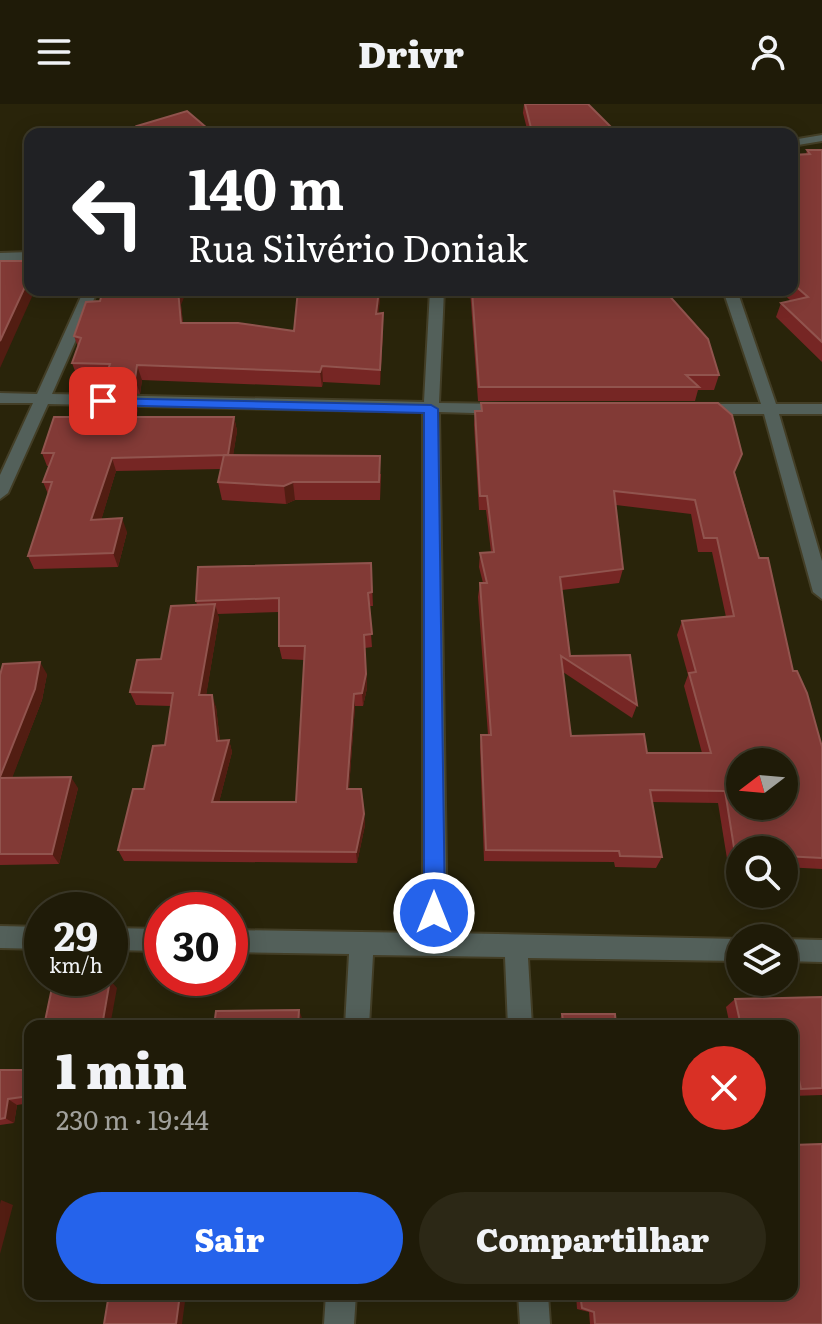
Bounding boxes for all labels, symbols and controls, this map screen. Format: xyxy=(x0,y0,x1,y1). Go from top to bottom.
text: Drivr xyxy=(358,26,464,79)
icon: menu xyxy=(32,30,76,74)
icon: person xyxy=(746,30,790,74)
text: 140 m xyxy=(188,144,344,227)
icon: left xyxy=(56,160,160,264)
text: Rua Silvério Doniak xyxy=(188,220,528,273)
pin xyxy=(69,367,137,435)
icon: arrive xyxy=(81,379,125,423)
north arrow xyxy=(726,748,798,820)
map controls xyxy=(726,748,798,996)
button: search xyxy=(726,836,798,908)
position arrow xyxy=(392,871,476,955)
speed limit sign: 30 xyxy=(144,892,248,996)
text: 29 xyxy=(54,904,98,963)
button: layers xyxy=(726,924,798,996)
text: km/h xyxy=(49,949,103,979)
text: 1 min xyxy=(56,1033,187,1104)
button: close xyxy=(682,1046,766,1130)
text: 230 m · 19:44 xyxy=(56,1099,209,1138)
button: Sair xyxy=(56,1192,403,1284)
button: Compartilhar xyxy=(419,1192,766,1284)

